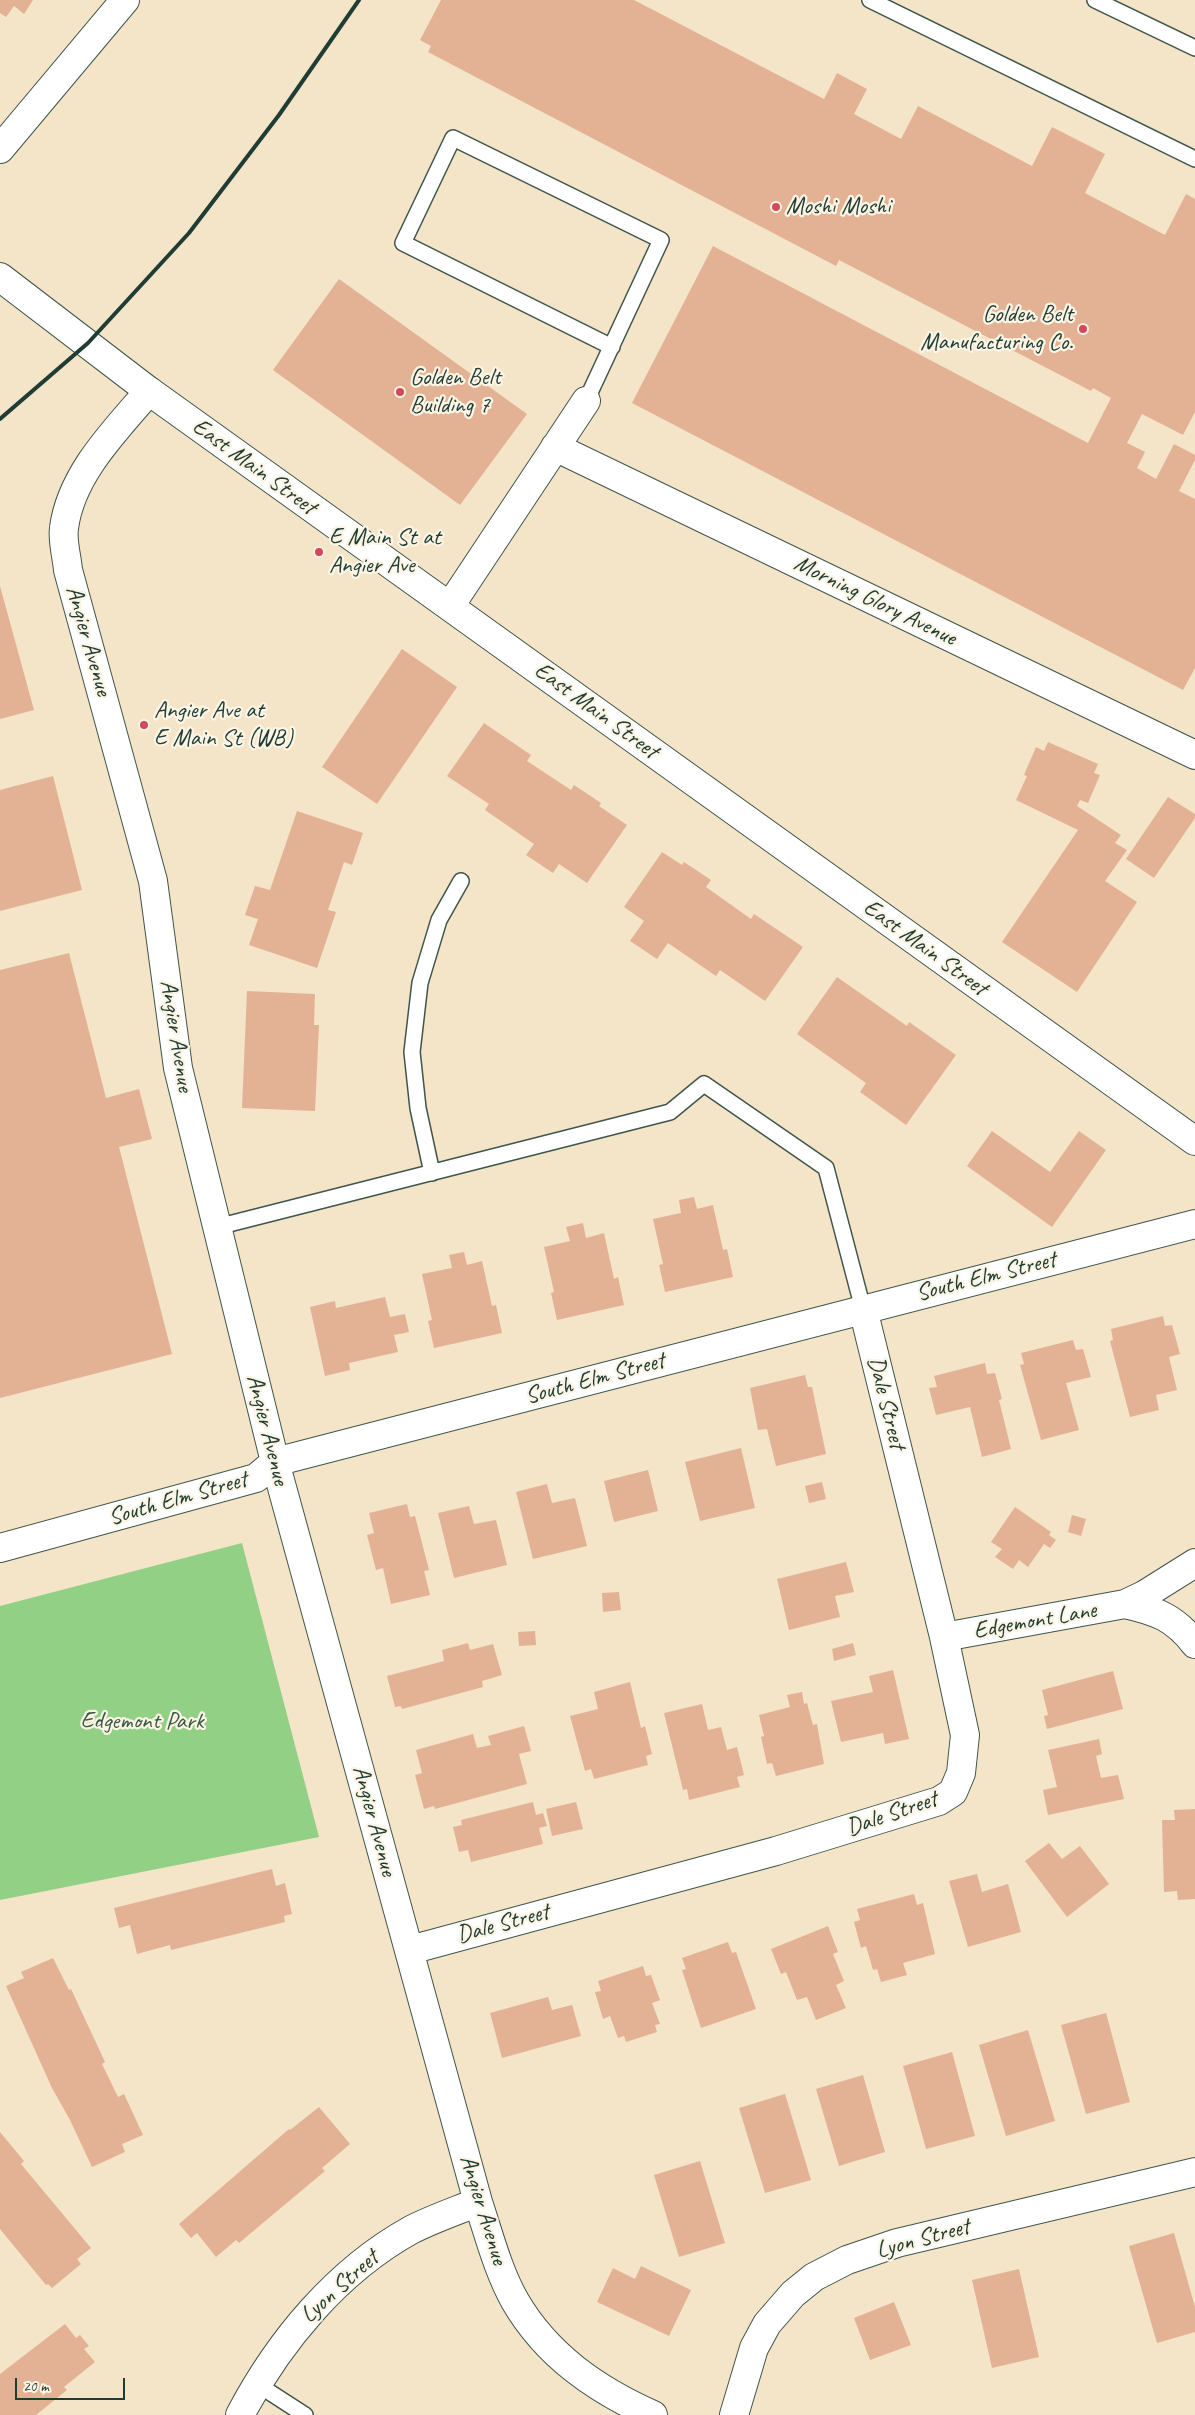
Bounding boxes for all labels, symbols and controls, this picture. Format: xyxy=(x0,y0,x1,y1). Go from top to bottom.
place label: Moshi Moshi xyxy=(786,193,890,221)
marker: Moshi Moshi xyxy=(770,201,782,213)
place label: Golden Belt Manufacturing Co. xyxy=(920,301,1073,357)
marker: Golden Belt Manufacturing Co. xyxy=(1077,323,1089,335)
place label: Golden Belt Building 7 xyxy=(410,364,501,420)
marker: Golden Belt Building 7 xyxy=(394,386,406,398)
street label: East Main Street xyxy=(186,412,322,522)
place label: E Main St at Angier Ave xyxy=(329,524,441,580)
marker: E Main St at Angier Ave xyxy=(313,546,325,558)
street label: Morning Glory Avenue xyxy=(789,549,961,653)
street label: Angier Avenue xyxy=(59,583,117,699)
street label: East Main Street xyxy=(528,656,664,766)
place label: Angier Ave at E Main St (WB) xyxy=(154,697,293,753)
marker: Angier Ave at E Main St (WB) xyxy=(138,719,150,731)
street label: East Main Street xyxy=(857,893,993,1003)
street label: Angier Avenue xyxy=(153,978,199,1094)
street label: South Elm Street xyxy=(913,1246,1059,1308)
street label: South Elm Street xyxy=(522,1347,668,1411)
street label: Dale Street xyxy=(861,1354,911,1452)
street label: Angier Avenue xyxy=(239,1372,295,1488)
street label: South Elm Street xyxy=(105,1465,251,1533)
street label: Edgemont Lane xyxy=(971,1596,1099,1646)
park label: Edgemont Park xyxy=(81,1708,203,1736)
street label: Angier Avenue xyxy=(345,1763,403,1879)
street label: Dale Street xyxy=(843,1785,941,1843)
street label: Dale Street xyxy=(454,1898,552,1950)
street label: Angier Avenue xyxy=(453,2152,513,2268)
street label: Lyon Street xyxy=(873,2213,973,2265)
street label: Lyon Street xyxy=(295,2244,385,2330)
scale bar xyxy=(18,2368,128,2400)
text: 20 m xyxy=(23,2377,49,2396)

